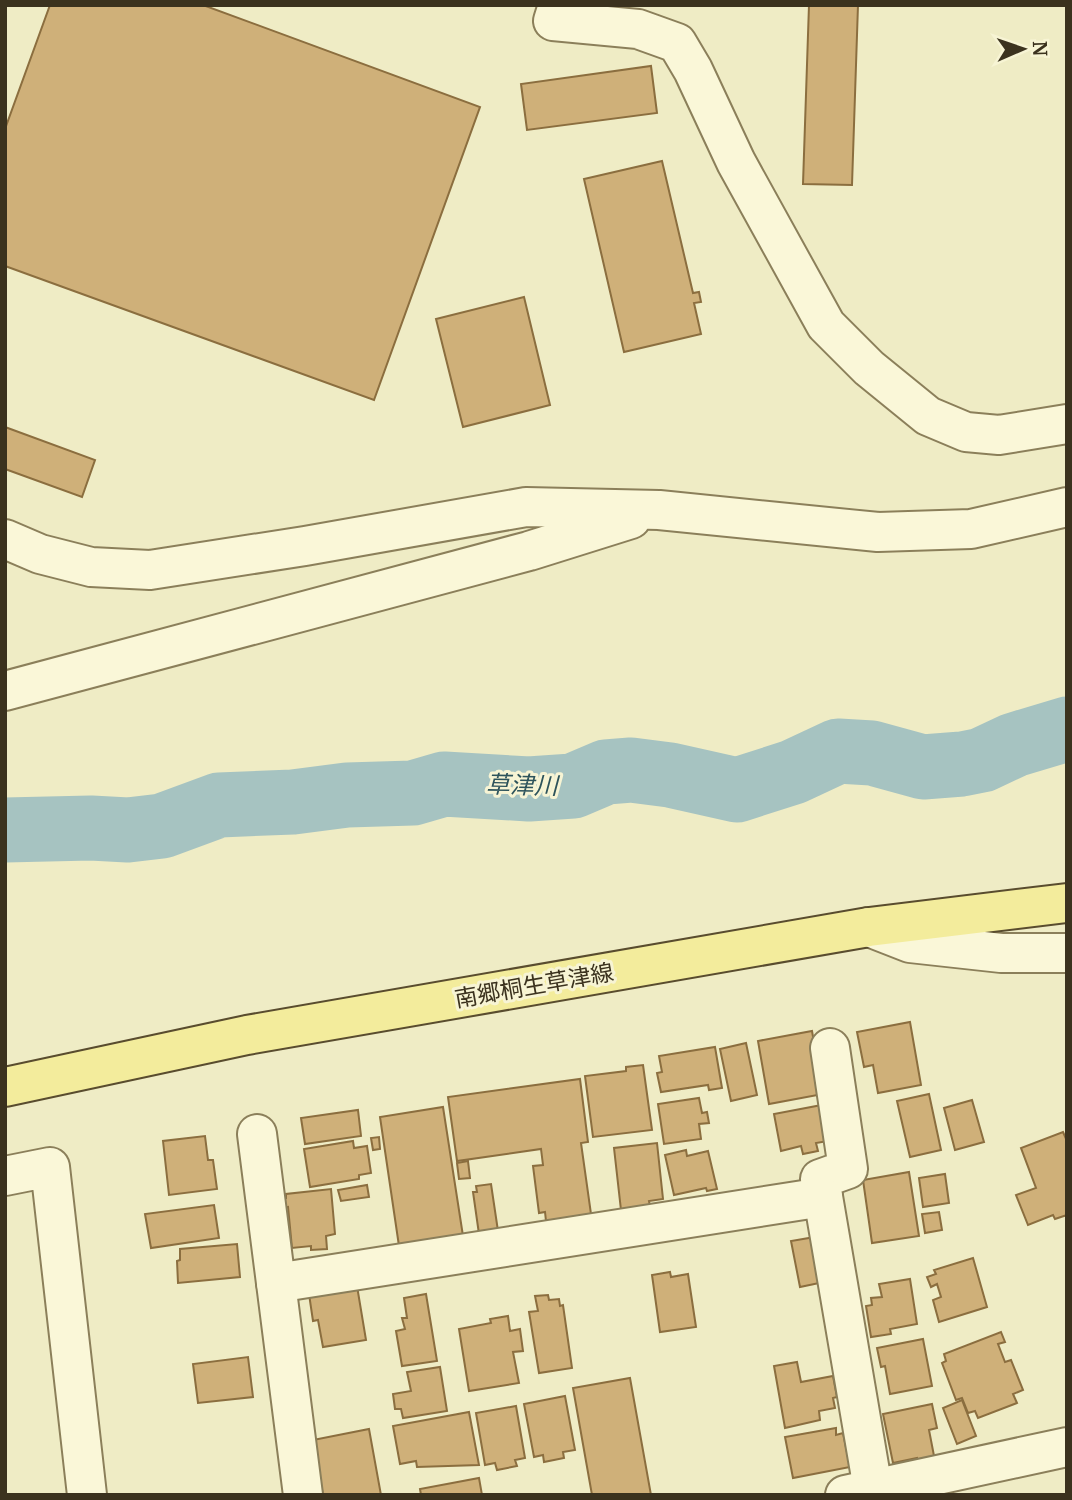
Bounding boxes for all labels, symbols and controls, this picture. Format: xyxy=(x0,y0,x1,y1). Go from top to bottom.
north arrow xyxy=(988,14,1058,84)
text: N xyxy=(1028,40,1052,56)
water label: 草津川 xyxy=(486,769,561,801)
street label: 南郷桐生草津線 xyxy=(452,957,616,1013)

